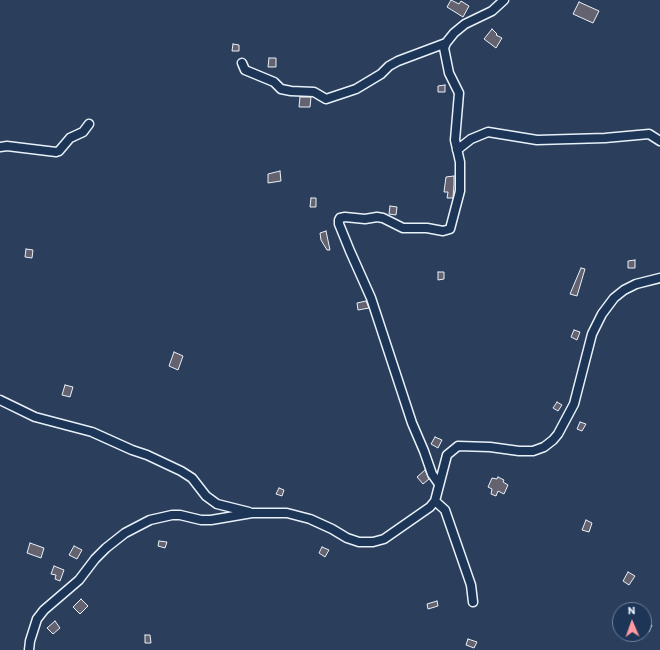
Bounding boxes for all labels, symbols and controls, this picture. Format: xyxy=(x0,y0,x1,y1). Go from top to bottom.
north arrow xyxy=(612,602,652,642)
text: N xyxy=(628,604,636,617)

